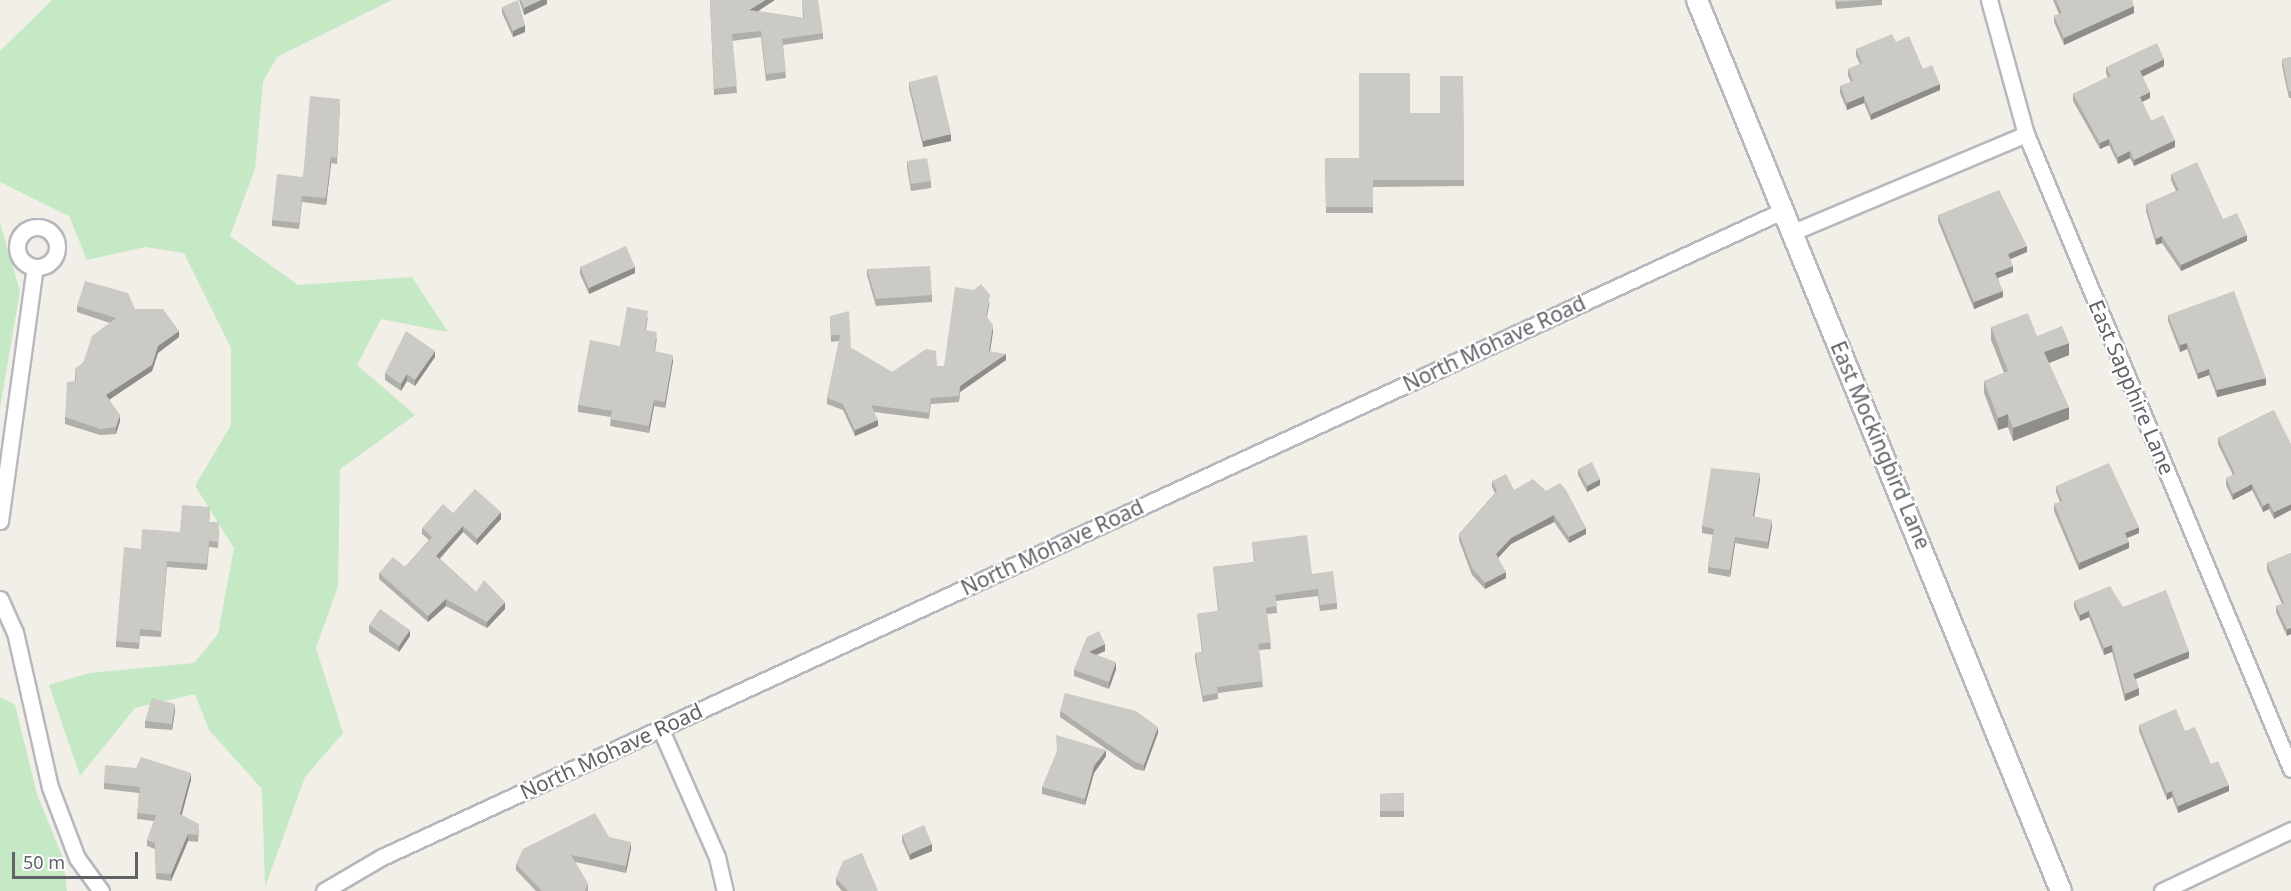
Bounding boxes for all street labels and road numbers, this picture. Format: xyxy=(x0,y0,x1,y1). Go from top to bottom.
street label: North Mohave Road xyxy=(1399,290,1589,396)
street label: East Sapphire Lane xyxy=(2084,296,2180,478)
street label: East Mockingbird Lane xyxy=(1826,337,1936,553)
street label: North Mohave Road xyxy=(957,494,1147,600)
street label: North Mohave Road xyxy=(516,698,706,804)

